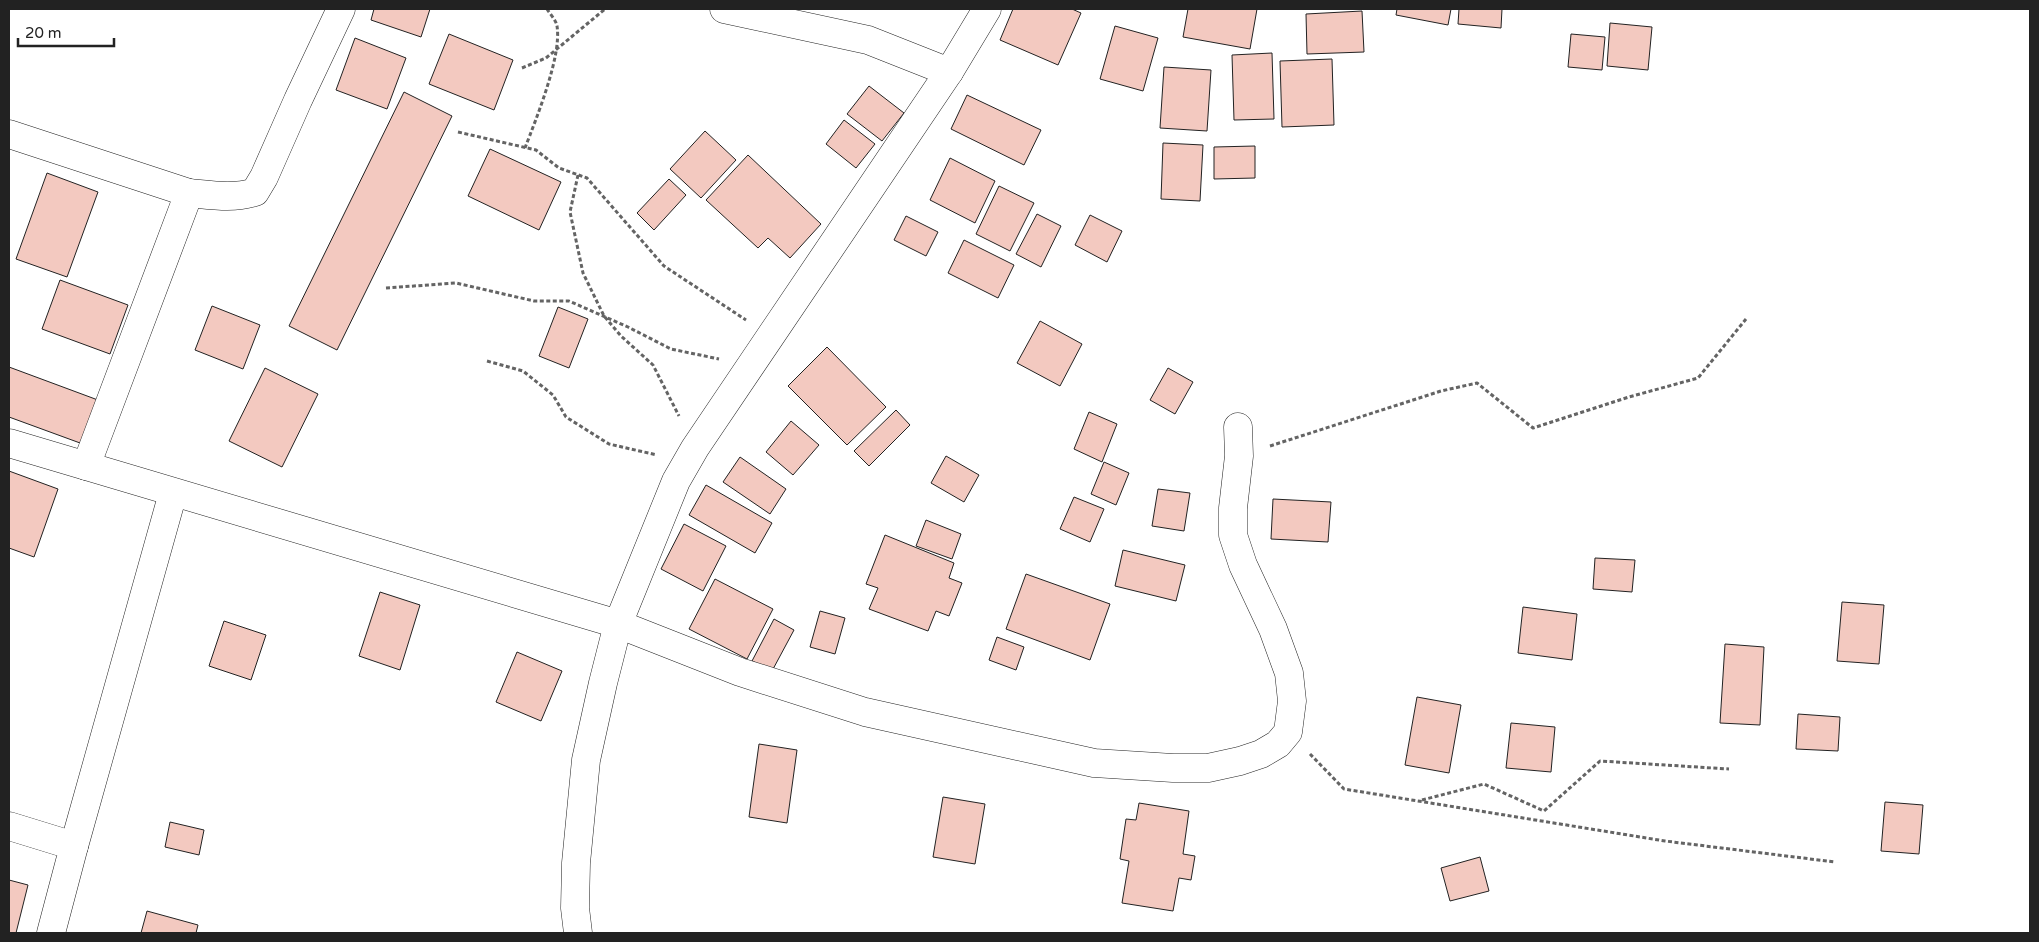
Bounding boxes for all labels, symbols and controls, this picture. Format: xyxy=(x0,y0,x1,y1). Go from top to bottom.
scale bar xyxy=(18,15,114,47)
text: 20 m xyxy=(25,24,62,42)

